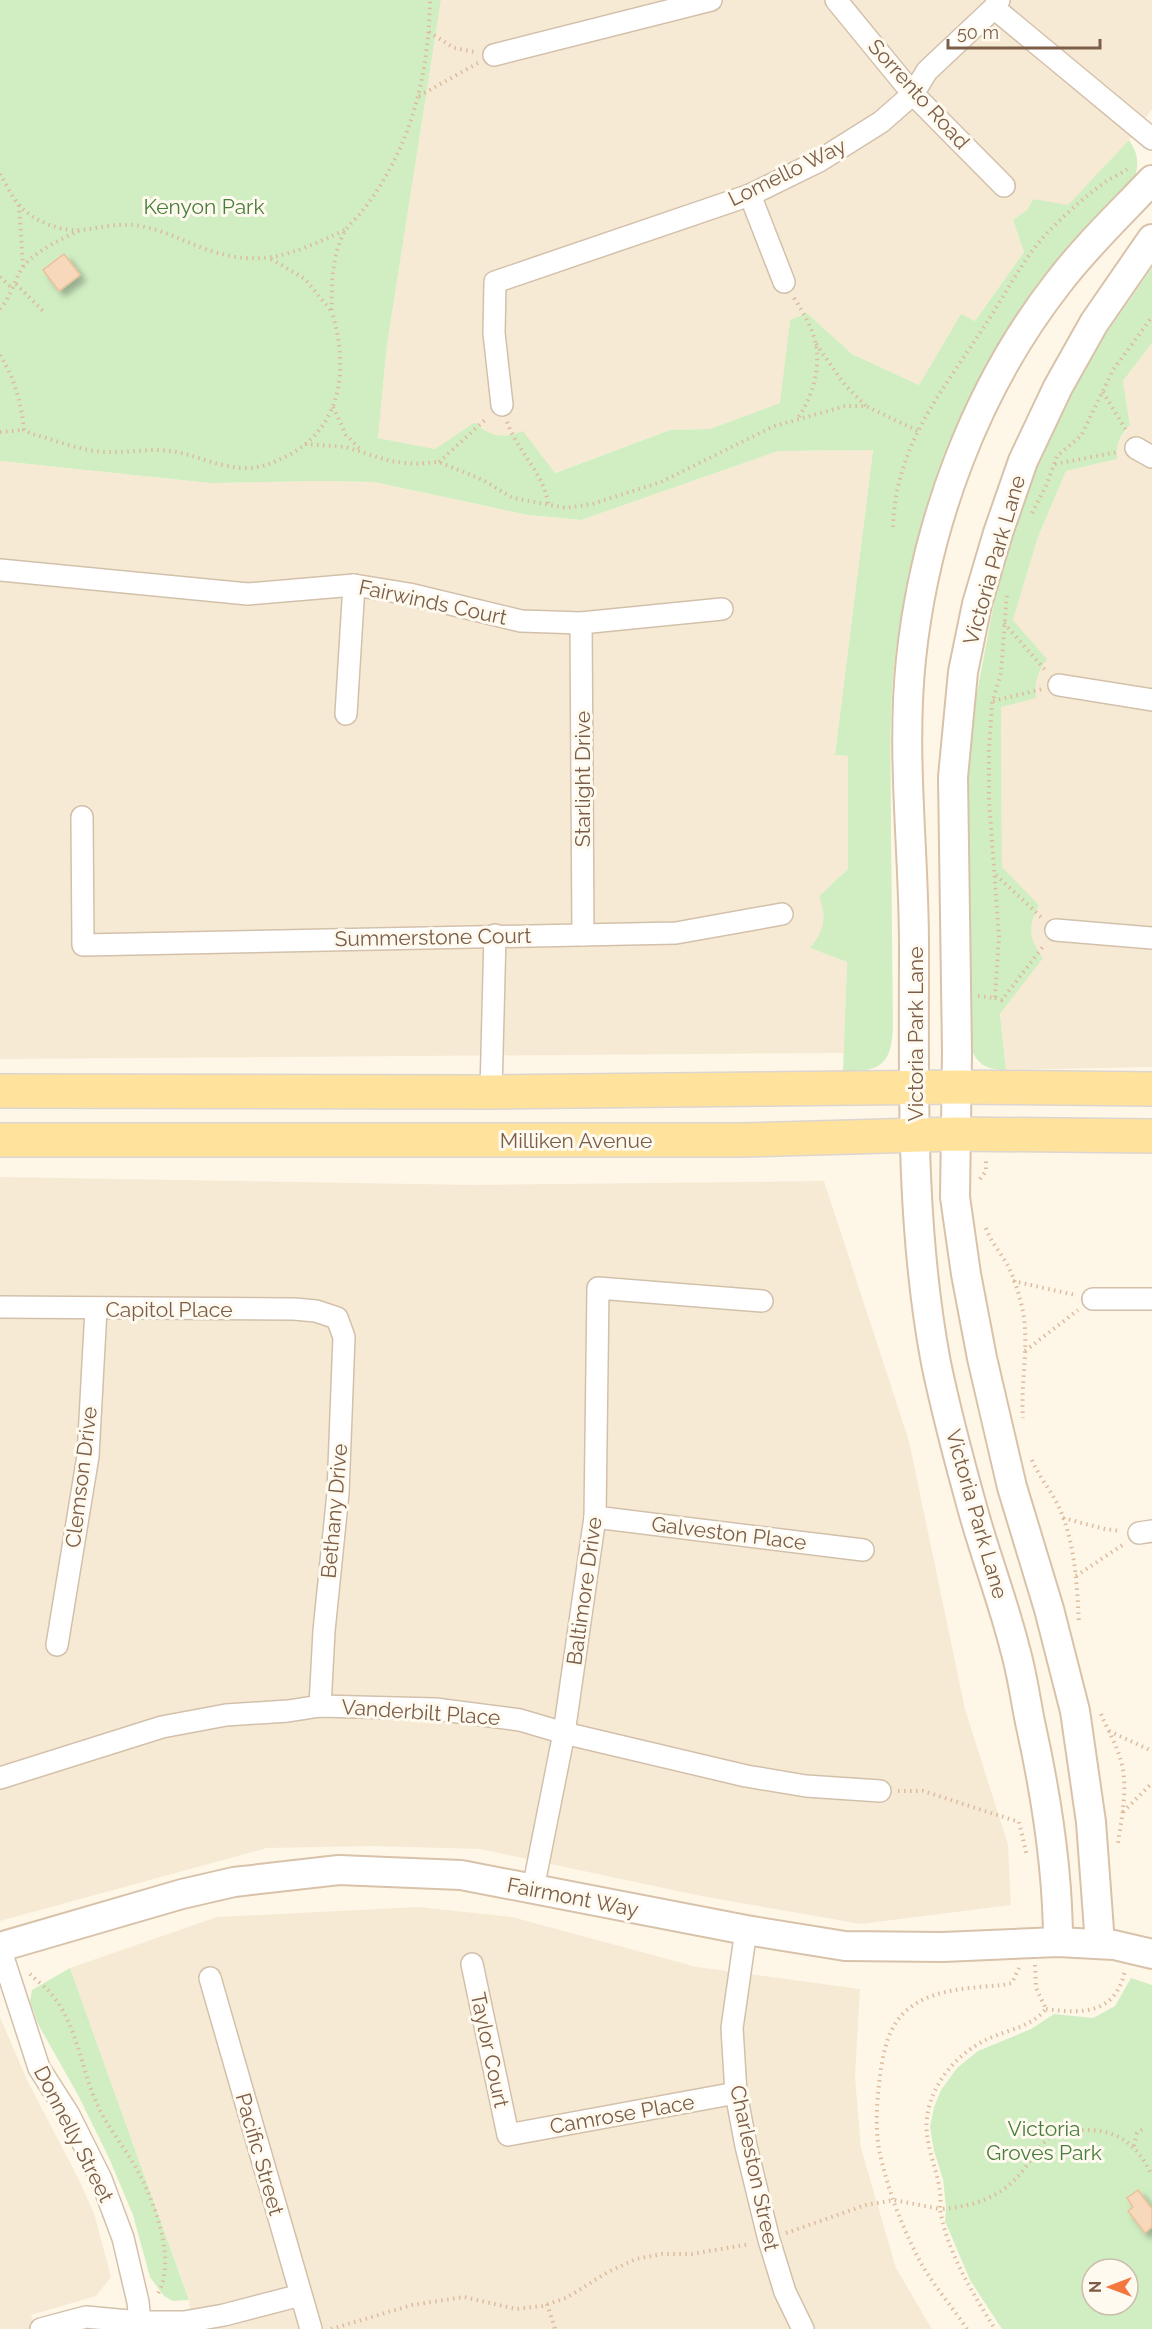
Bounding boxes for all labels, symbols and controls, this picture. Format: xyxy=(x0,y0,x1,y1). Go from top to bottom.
scale bar xyxy=(948,12,1100,50)
text: 50 m xyxy=(957,22,999,43)
street label: Sorrento Road xyxy=(863,34,975,154)
street label: Lomello Way xyxy=(724,133,850,211)
park label: Kenyon Park xyxy=(143,194,265,219)
street label: Victoria Park Lane xyxy=(958,472,1030,648)
street label: Fairwinds Court xyxy=(357,574,509,630)
street label: Starlight Drive xyxy=(570,711,595,847)
street label: Summerstone Court xyxy=(334,923,532,951)
street label: Victoria Park Lane xyxy=(903,947,928,1121)
street label: Milliken Avenue xyxy=(500,1128,652,1153)
street label: Capitol Place xyxy=(105,1297,233,1322)
street label: Clemson Drive xyxy=(60,1405,102,1549)
street label: Victoria Park Lane xyxy=(941,1426,1013,1602)
street label: Bethany Drive xyxy=(316,1443,352,1579)
street label: Galveston Place xyxy=(650,1511,808,1555)
street label: Baltimore Drive xyxy=(561,1515,607,1667)
street label: Vanderbilt Place xyxy=(341,1694,501,1730)
street label: Fairmont Way xyxy=(505,1872,641,1922)
street label: Taylor Court xyxy=(466,1990,514,2110)
street label: Donnelly Street xyxy=(29,2062,119,2206)
street label: Charleston Street xyxy=(725,2083,785,2253)
street label: Camrose Place xyxy=(548,2089,696,2139)
street label: Pacific Street xyxy=(231,2090,289,2218)
park label: Victoria Groves Park xyxy=(986,2116,1102,2165)
north arrow xyxy=(1080,2257,1140,2317)
text: N xyxy=(1086,2281,1105,2293)

